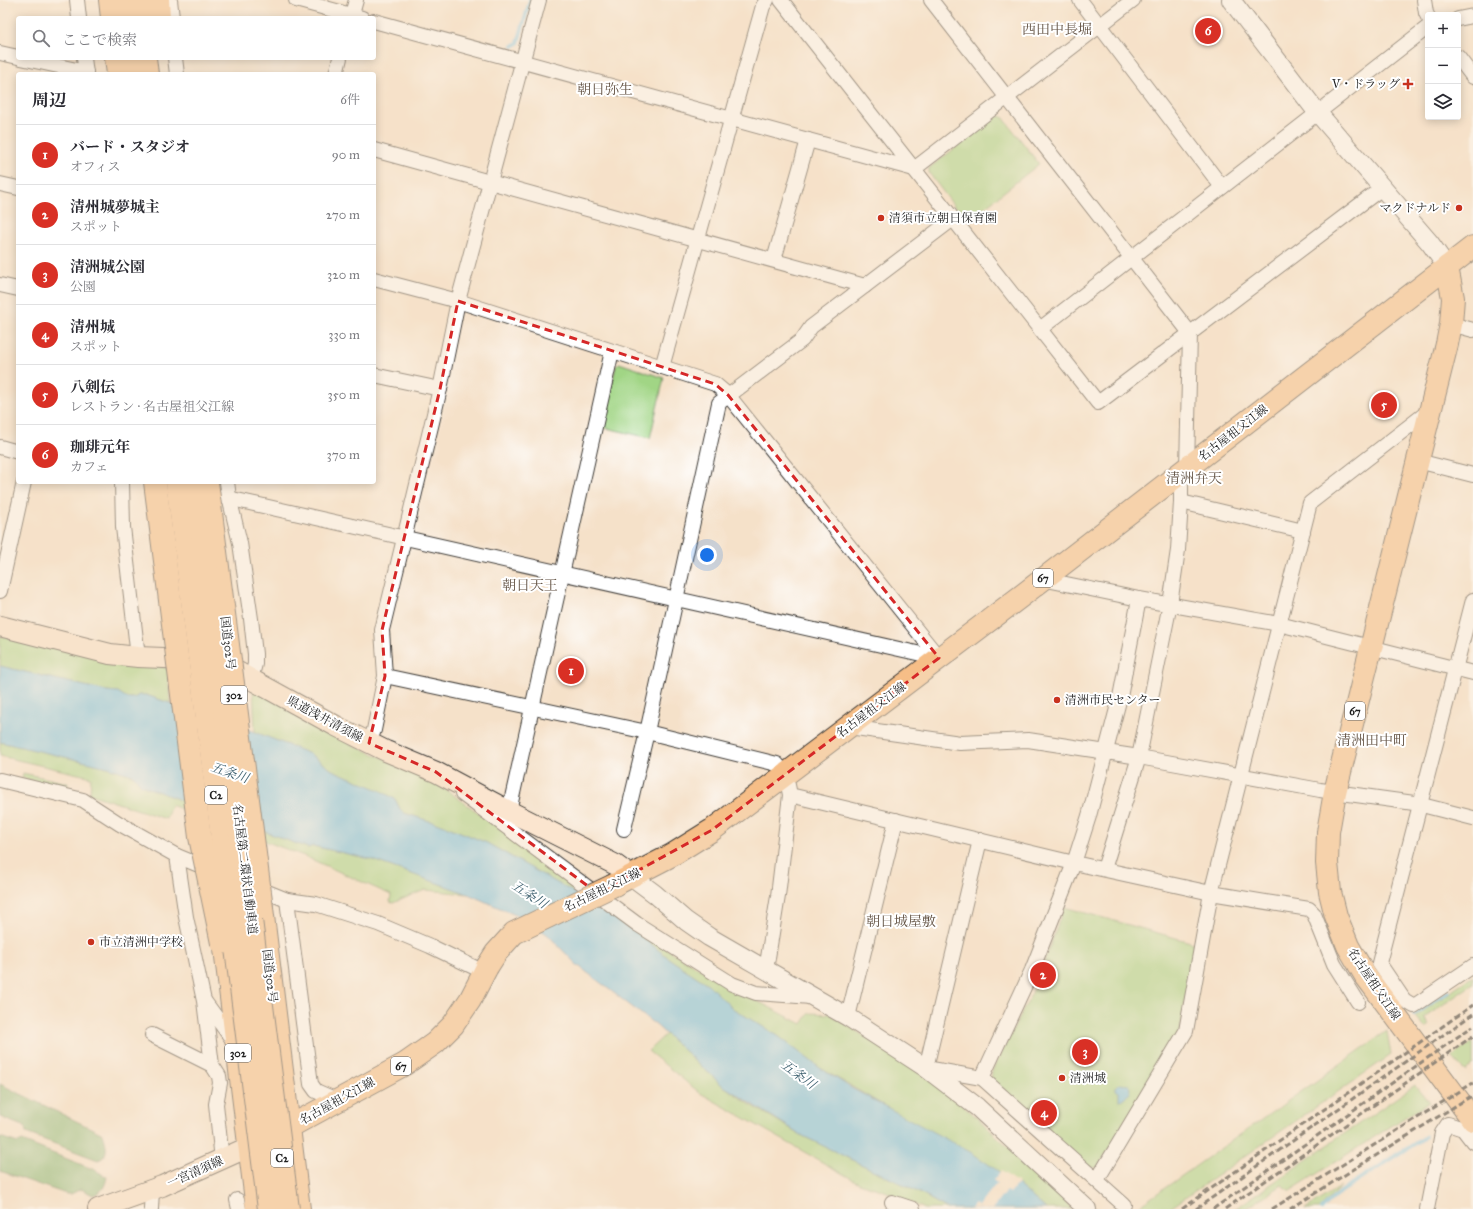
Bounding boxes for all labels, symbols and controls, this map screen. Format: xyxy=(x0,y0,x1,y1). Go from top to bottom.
map controls xyxy=(1425,12,1461,120)
button: + xyxy=(1425,12,1461,48)
search box xyxy=(16,16,376,60)
pin: 6 xyxy=(1195,16,1221,46)
district label: 西田中長堀 xyxy=(1022,21,1092,38)
icon: search xyxy=(30,27,52,49)
text: ここで検索 xyxy=(62,31,137,49)
button: − xyxy=(1425,48,1461,84)
place label: V・ドラッグ xyxy=(1331,77,1400,91)
marker: V・ドラッグ xyxy=(1403,79,1413,89)
district label: 朝日弥生 xyxy=(577,81,633,98)
button: layers xyxy=(1425,84,1461,120)
text: 周辺 xyxy=(32,90,66,111)
text: 6件 xyxy=(340,92,360,108)
text: バード・スタジオ xyxy=(70,138,190,156)
text: 1 xyxy=(42,147,48,163)
text: 90 m xyxy=(332,147,360,163)
text: オフィス xyxy=(70,159,121,175)
text: 清州城夢城主 xyxy=(70,198,160,216)
place label: マクドナルド xyxy=(1380,201,1451,215)
marker: マクドナルド xyxy=(1454,203,1464,213)
text: 2 xyxy=(42,207,48,223)
text: 270 m xyxy=(326,207,360,223)
place label: 清須市立朝日保育園 xyxy=(889,211,997,225)
marker: 清須市立朝日保育園 xyxy=(876,213,886,223)
text: スポット xyxy=(70,219,122,235)
text: 清洲城公園 xyxy=(70,258,145,276)
text: 3 xyxy=(42,267,48,283)
text: 320 m xyxy=(327,267,360,283)
text: 公園 xyxy=(70,279,96,295)
text: 清州城 xyxy=(70,318,115,336)
text: 4 xyxy=(41,327,49,343)
text: 330 m xyxy=(328,327,360,343)
text: スポット xyxy=(70,339,122,355)
text: 八剣伝 xyxy=(70,378,115,396)
text: 5 xyxy=(42,387,48,403)
text: 350 m xyxy=(327,387,360,403)
pin: 5 xyxy=(1371,390,1397,420)
text: レストラン · 名古屋祖父江線 xyxy=(70,399,234,415)
street label: 名古屋祖父江線 xyxy=(1196,402,1270,464)
text: 珈琲元年 xyxy=(70,438,130,456)
text: 6 xyxy=(42,447,48,463)
text: 370 m xyxy=(327,447,360,463)
text: カフェ xyxy=(70,459,108,475)
district label: 清洲弁天 xyxy=(1166,470,1222,487)
your location xyxy=(697,545,717,565)
road number: 67 xyxy=(1033,569,1053,587)
district label: 朝日天王 xyxy=(502,577,558,594)
street label: 国道302号 xyxy=(218,615,238,671)
pin: 1 xyxy=(558,656,584,686)
street label: 名古屋祖父江線 xyxy=(833,679,909,741)
road number: 302 xyxy=(221,686,247,704)
street label: 県道浅井清須線 xyxy=(285,693,365,745)
place label: 清洲市民センター xyxy=(1065,693,1161,707)
marker: 清洲市民センター xyxy=(1052,695,1062,705)
road number: 67 xyxy=(1345,702,1365,720)
district label: 清洲田中町 xyxy=(1337,732,1407,749)
water label: 五条川 xyxy=(209,759,253,788)
road number: C2 xyxy=(205,786,227,804)
street label: 名古屋第二環状自動車道 xyxy=(230,803,260,935)
street label: 名古屋祖父江線 xyxy=(561,865,643,915)
water label: 五条川 xyxy=(509,878,552,913)
district label: 朝日城屋敷 xyxy=(866,913,936,930)
place label: 市立清洲中学校 xyxy=(99,935,183,949)
marker: 市立清洲中学校 xyxy=(86,937,96,947)
street label: 名古屋祖父江線 xyxy=(1345,945,1403,1023)
street label: 国道302号 xyxy=(260,948,280,1004)
pin: 2 xyxy=(1030,960,1056,990)
pin: 3 xyxy=(1072,1037,1098,1067)
road number: 302 xyxy=(225,1044,251,1062)
road number: 67 xyxy=(391,1057,411,1075)
water label: 五条川 xyxy=(778,1057,821,1094)
place label: 清洲城 xyxy=(1070,1071,1106,1085)
marker: 清洲城 xyxy=(1057,1073,1067,1083)
street label: 名古屋祖父江線 xyxy=(297,1075,377,1127)
pin: 4 xyxy=(1031,1098,1057,1128)
road number: C2 xyxy=(271,1149,293,1167)
street label: 一宮清須線 xyxy=(165,1153,225,1191)

